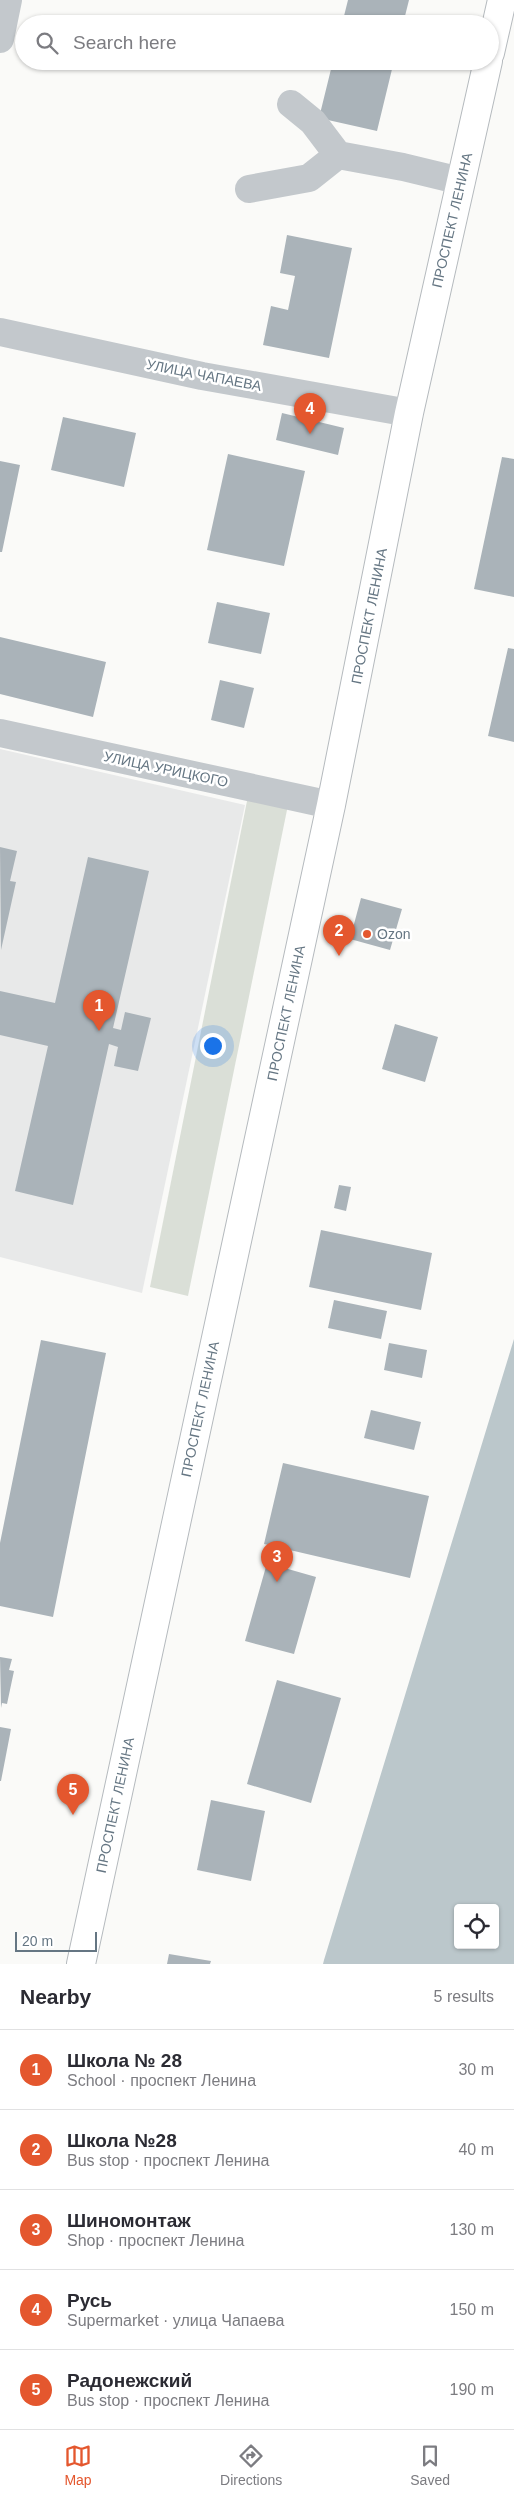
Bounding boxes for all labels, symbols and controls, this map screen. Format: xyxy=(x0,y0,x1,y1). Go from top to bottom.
search box xyxy=(15,15,499,70)
icon: search xyxy=(33,29,61,57)
text: Search here xyxy=(73,32,177,53)
street label: ПРОСПЕКТ ЛЕНИНА xyxy=(429,150,475,289)
street label: УЛИЦА ЧАПАЕВА xyxy=(145,356,263,394)
pin: 4 xyxy=(294,393,326,434)
street label: ПРОСПЕКТ ЛЕНИНА xyxy=(348,546,390,685)
street label: УЛИЦА УРИЦКОГО xyxy=(102,748,230,790)
pin: 2 xyxy=(323,915,355,956)
place label: Ozon xyxy=(377,926,410,942)
marker: Ozon xyxy=(361,928,373,940)
street label: ПРОСПЕКТ ЛЕНИНА xyxy=(264,943,308,1082)
pin: 1 xyxy=(83,990,115,1031)
your location xyxy=(200,1033,226,1059)
street label: ПРОСПЕКТ ЛЕНИНА xyxy=(178,1339,222,1478)
pin: 3 xyxy=(261,1541,293,1582)
street label: ПРОСПЕКТ ЛЕНИНА xyxy=(93,1735,137,1874)
pin: 5 xyxy=(57,1774,89,1815)
map controls xyxy=(454,1904,499,1949)
button: locate xyxy=(454,1904,499,1949)
scale bar xyxy=(15,1929,98,1952)
text: 20 m xyxy=(22,1933,53,1949)
text: Nearby xyxy=(20,1985,91,2008)
text: 5 results xyxy=(434,1988,494,2005)
text: Школа № 28 xyxy=(67,2050,182,2071)
text: 1 xyxy=(32,2061,40,2078)
text: 30 m xyxy=(458,2061,494,2078)
text: School · проспект Ленина xyxy=(67,2072,256,2089)
text: Школа №28 xyxy=(67,2130,177,2151)
text: 2 xyxy=(32,2141,40,2158)
text: 40 m xyxy=(458,2141,494,2158)
text: Bus stop · проспект Ленина xyxy=(67,2152,269,2169)
text: Шиномонтаж xyxy=(67,2210,191,2231)
text: 3 xyxy=(32,2221,40,2238)
text: 130 m xyxy=(450,2221,494,2238)
text: Shop · проспект Ленина xyxy=(67,2232,244,2249)
text: Русь xyxy=(67,2290,112,2311)
text: 4 xyxy=(32,2301,40,2318)
text: 150 m xyxy=(450,2301,494,2318)
text: Supermarket · улица Чапаева xyxy=(67,2312,284,2329)
text: Радонежский xyxy=(67,2370,192,2391)
text: 5 xyxy=(32,2381,40,2398)
text: 190 m xyxy=(450,2381,494,2398)
text: Bus stop · проспект Ленина xyxy=(67,2392,269,2409)
tab: Map xyxy=(64,2442,92,2488)
tab: Directions xyxy=(220,2442,282,2488)
tab: Saved xyxy=(410,2442,450,2488)

